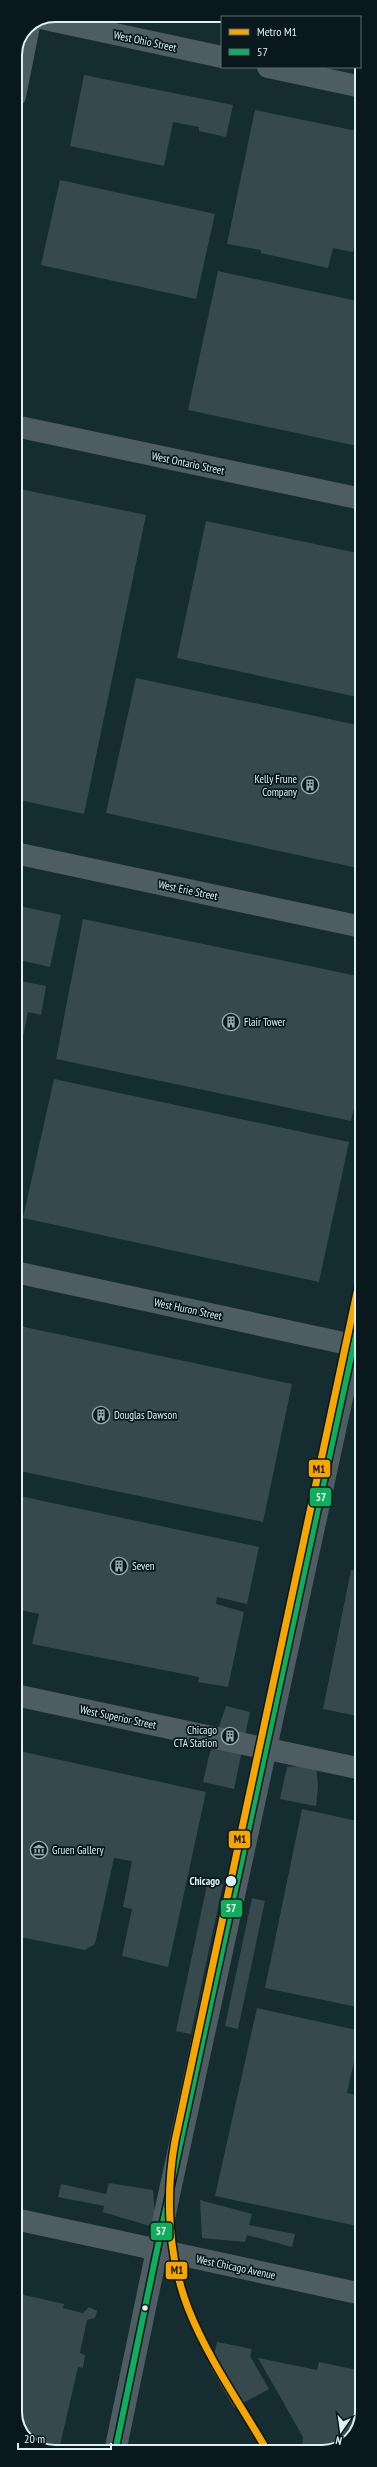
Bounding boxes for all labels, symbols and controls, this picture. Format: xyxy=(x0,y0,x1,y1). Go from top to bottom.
legend xyxy=(221,16,361,68)
text: Metro M1 xyxy=(257,24,297,39)
street label: West Ohio Street xyxy=(112,28,178,54)
text: 57 xyxy=(257,44,268,59)
street label: West Ontario Street xyxy=(150,448,226,478)
place label: Kelly Frune Company xyxy=(254,772,298,799)
building icon: Kelly Frune Company xyxy=(300,775,320,795)
street label: West Erie Street xyxy=(157,877,219,903)
building icon: Flair Tower xyxy=(221,1012,241,1032)
place label: Flair Tower xyxy=(244,1015,285,1029)
street label: West Huron Street xyxy=(153,1295,223,1323)
building icon: Douglas Dawson xyxy=(91,1405,111,1425)
place label: Douglas Dawson xyxy=(114,1408,177,1422)
line badge: M1 xyxy=(308,1459,331,1478)
text: M1 xyxy=(313,1462,325,1476)
line badge: 57 xyxy=(309,1487,332,1507)
text: 57 xyxy=(316,1490,326,1504)
building icon: Seven xyxy=(109,1556,129,1576)
place label: Seven xyxy=(132,1559,155,1573)
street label: West Superior Street xyxy=(79,1702,157,1732)
place label: Chicago CTA Station xyxy=(174,1723,217,1750)
building icon: Chicago CTA Station xyxy=(220,1726,240,1746)
line badge: M1 xyxy=(228,1830,251,1849)
text: M1 xyxy=(234,1832,246,1846)
museum icon: Gruen Gallery xyxy=(29,1840,49,1860)
place label: Gruen Gallery xyxy=(52,1843,104,1857)
place label: Chicago xyxy=(189,1874,220,1888)
marker: Chicago xyxy=(224,1874,238,1888)
line badge: 57 xyxy=(220,1899,243,1918)
text: 57 xyxy=(226,1901,236,1915)
line badge: 57 xyxy=(150,2222,173,2241)
text: 57 xyxy=(156,2224,166,2238)
street label: West Chicago Avenue xyxy=(195,2252,277,2282)
line badge: M1 xyxy=(165,2261,188,2280)
text: M1 xyxy=(171,2263,183,2277)
unlabelled marker xyxy=(140,2303,150,2313)
north arrow xyxy=(321,2411,361,2451)
scale bar xyxy=(18,2425,111,2451)
text: 20 m xyxy=(24,2431,45,2446)
text: N xyxy=(334,2433,343,2448)

